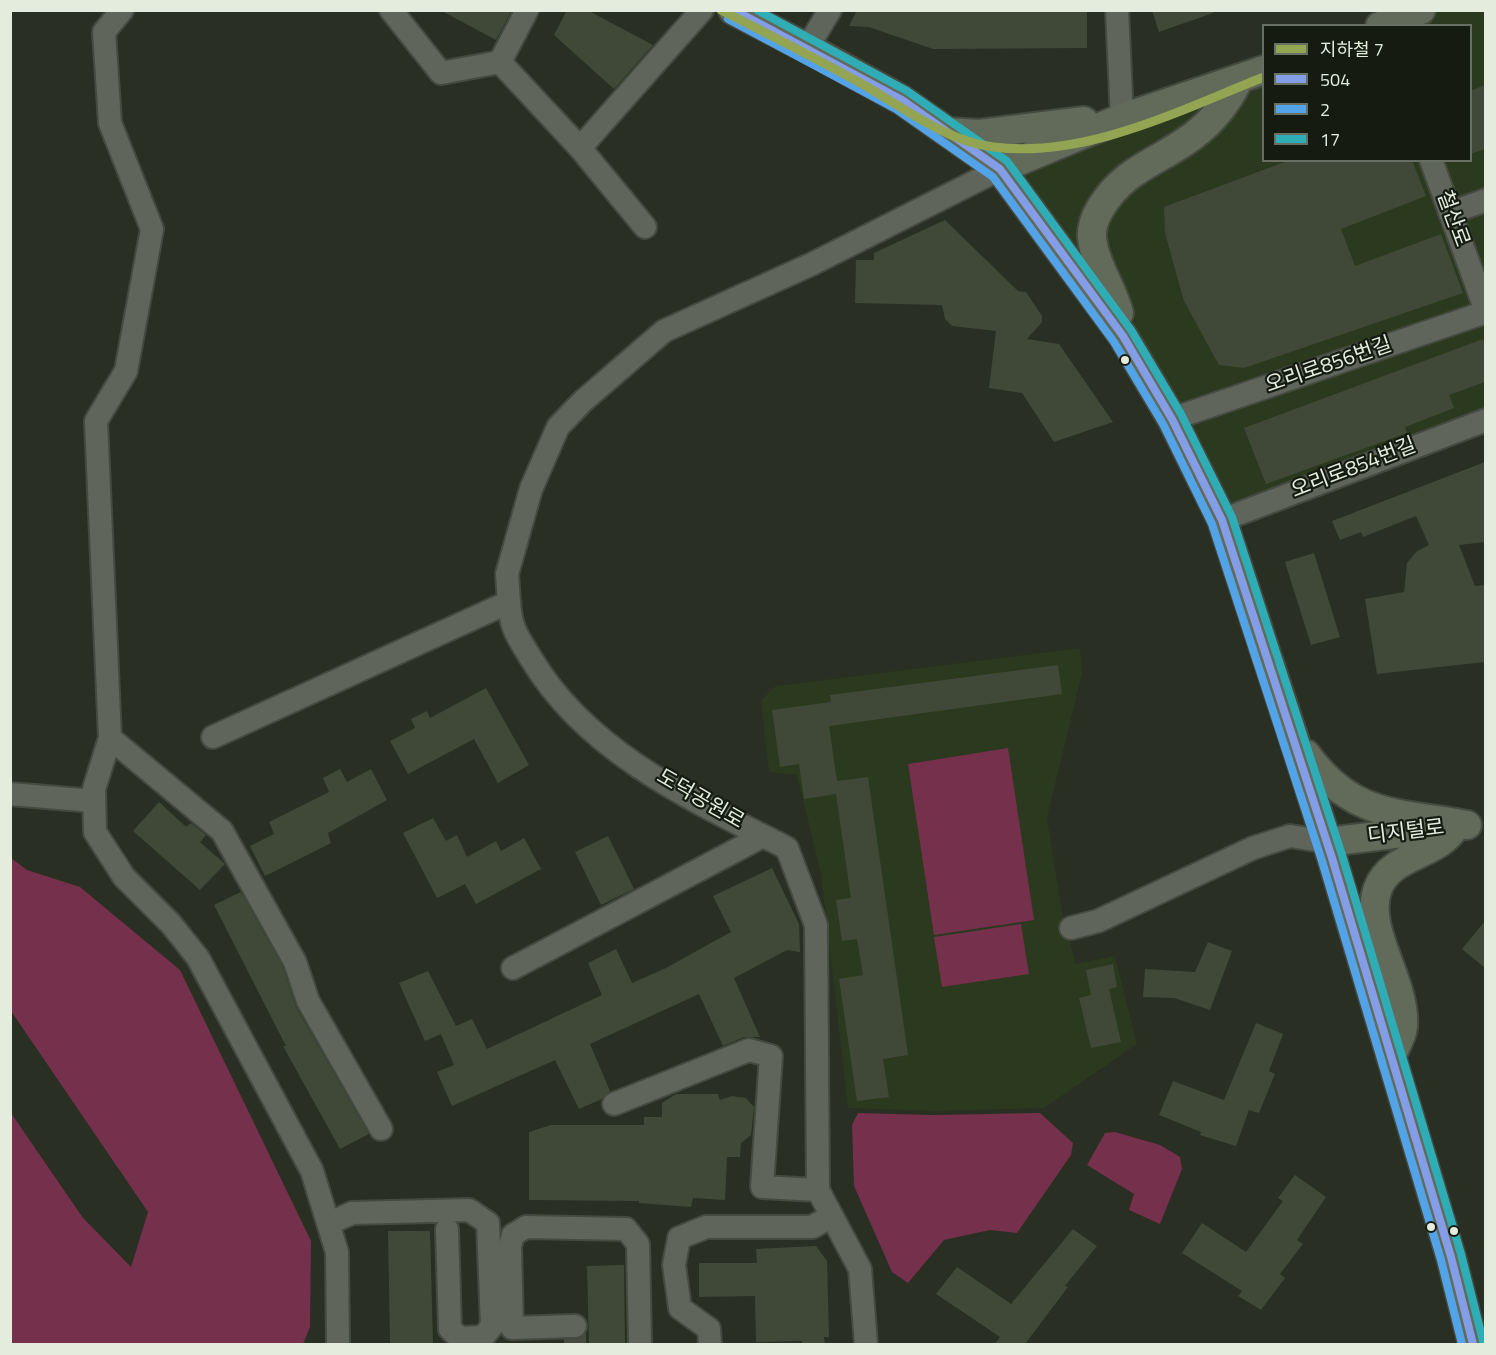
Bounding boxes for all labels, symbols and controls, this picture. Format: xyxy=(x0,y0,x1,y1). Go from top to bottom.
legend xyxy=(1262,24,1472,162)
text: 지하철 7 xyxy=(1320,36,1384,63)
text: 504 xyxy=(1320,66,1350,93)
text: 2 xyxy=(1320,96,1330,123)
text: 17 xyxy=(1320,126,1340,153)
street label: 철산로 xyxy=(1430,187,1474,251)
street label: 오리로856번길 xyxy=(1263,333,1395,399)
unlabelled marker xyxy=(1119,354,1131,366)
street label: 오리로854번길 xyxy=(1288,434,1420,504)
street label: 도덕공원로 xyxy=(652,765,748,835)
street label: 디지털로 xyxy=(1366,816,1446,850)
unlabelled marker xyxy=(1425,1221,1437,1233)
unlabelled marker xyxy=(1448,1225,1460,1237)

